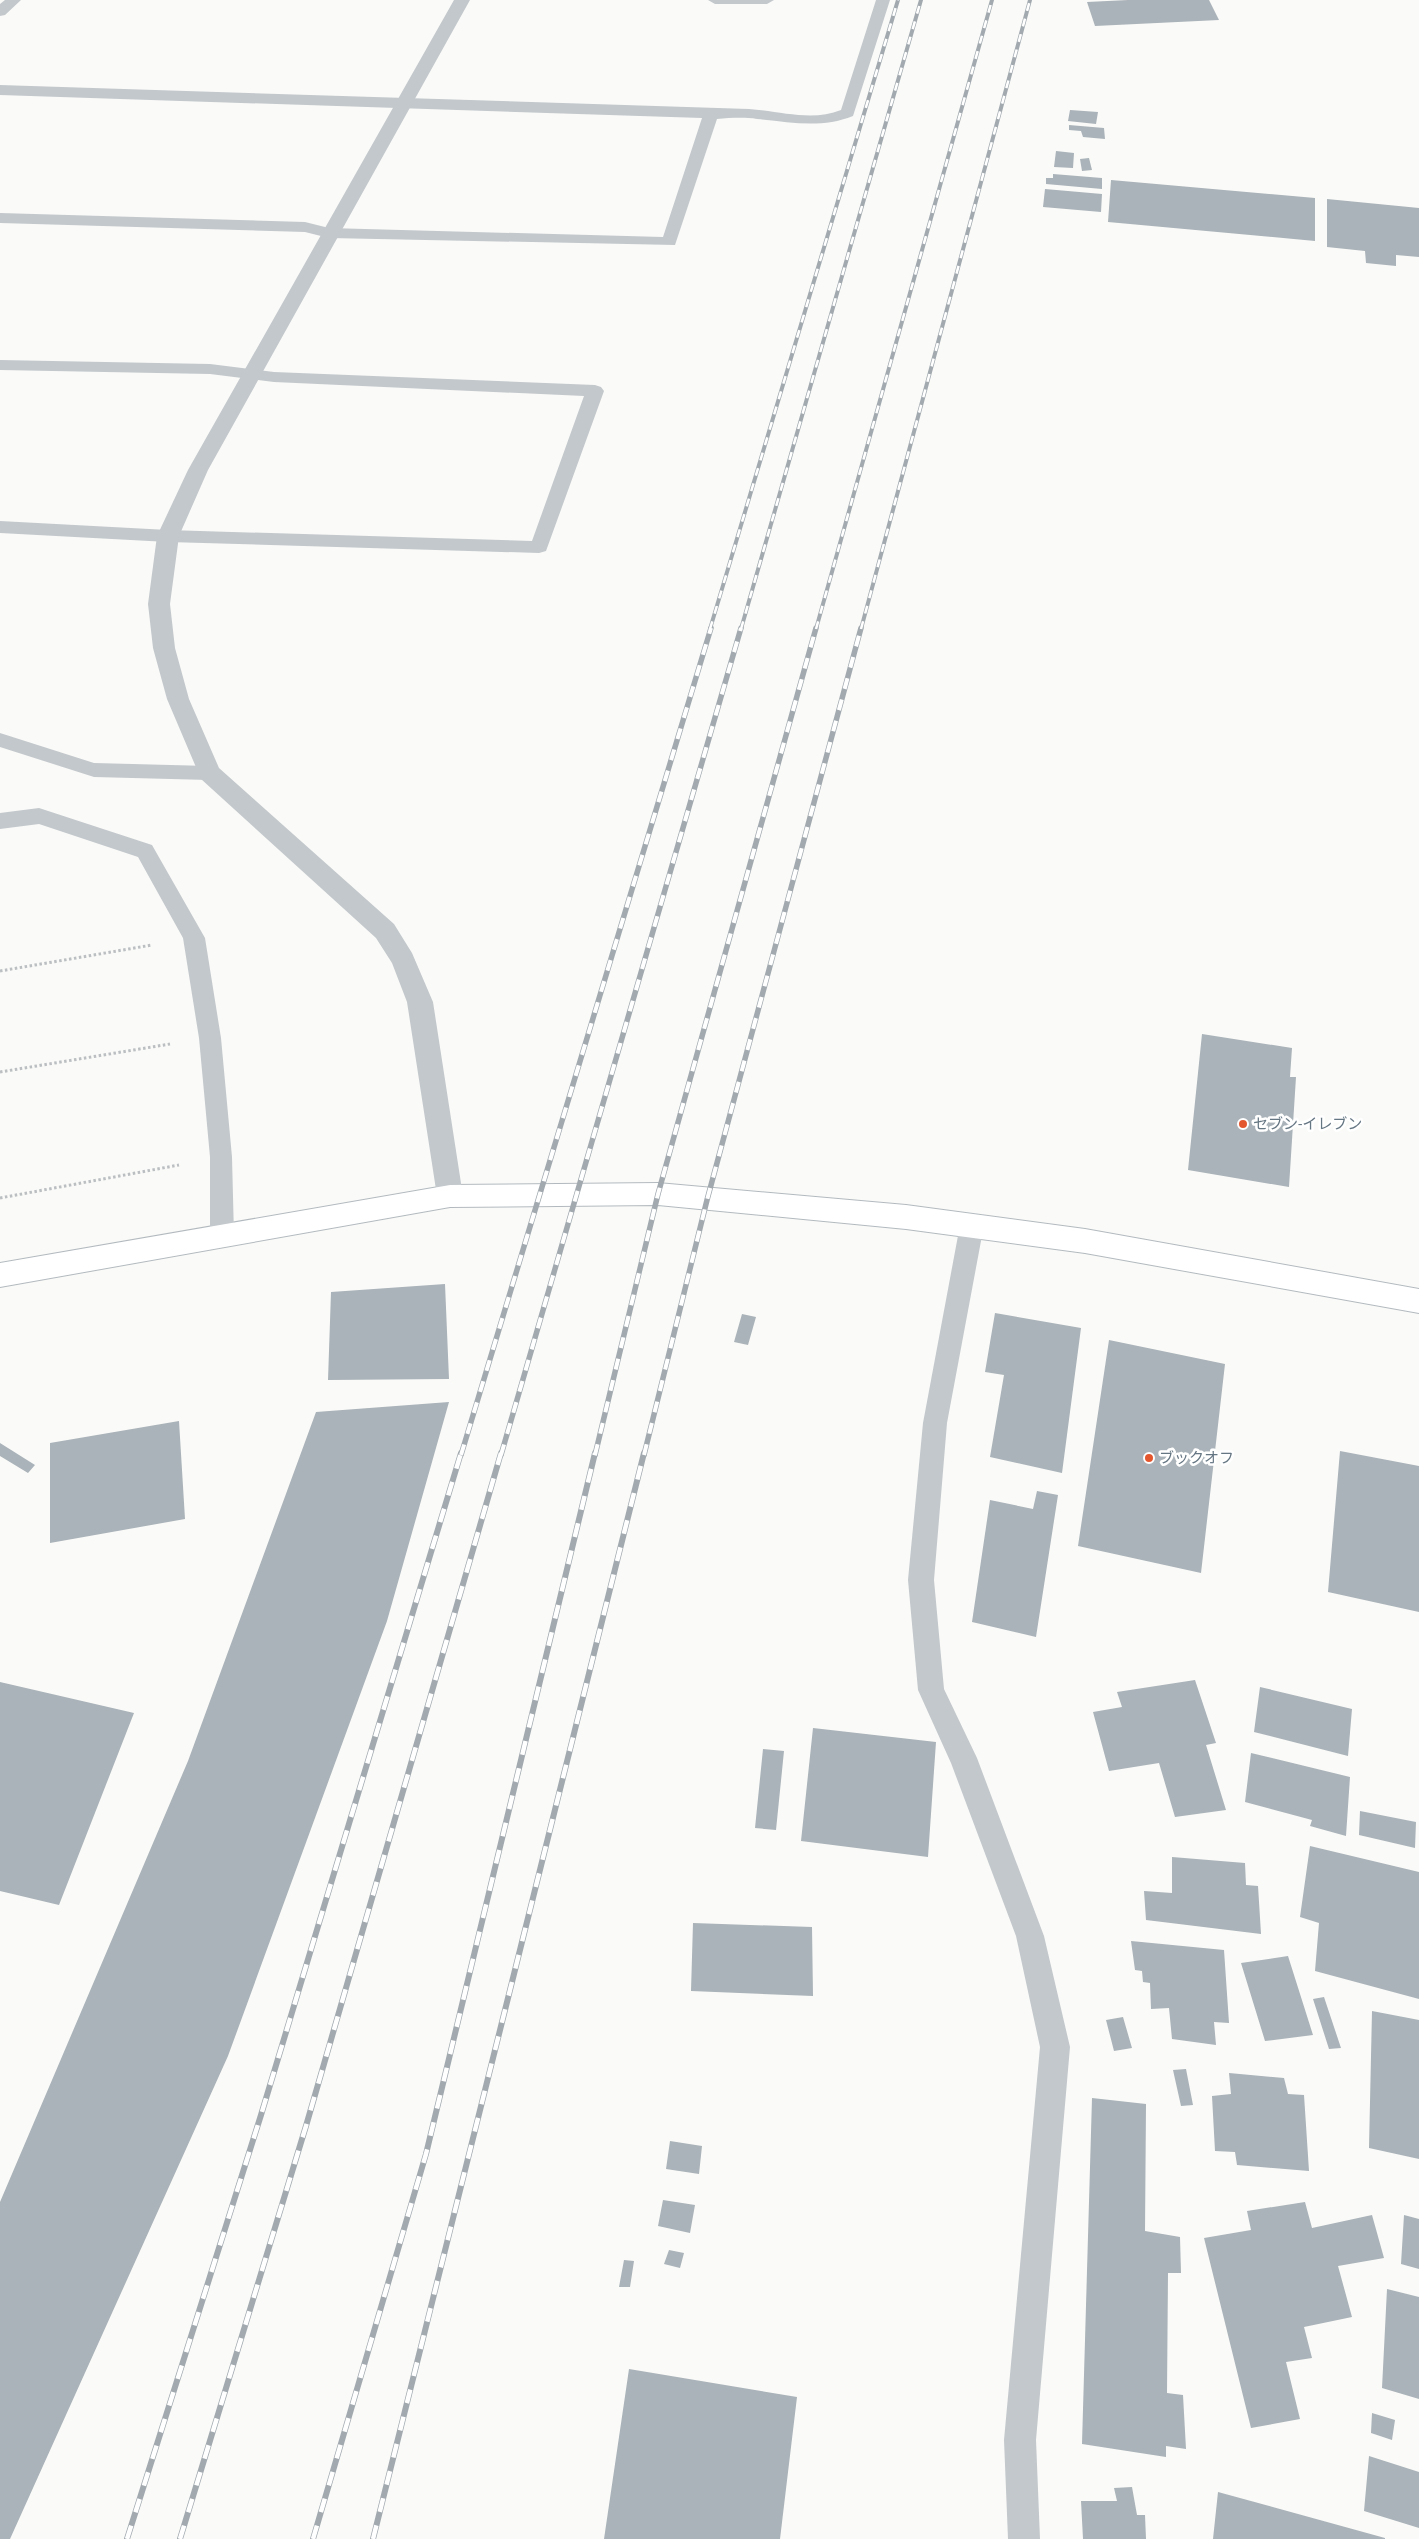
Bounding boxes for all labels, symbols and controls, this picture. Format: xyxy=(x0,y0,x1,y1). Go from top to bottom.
place label: セブン-イレブン xyxy=(1253,1115,1362,1132)
marker: セブン-イレブン xyxy=(1237,1118,1249,1130)
place label: ブックオフ xyxy=(1159,1449,1234,1466)
marker: ブックオフ xyxy=(1143,1452,1155,1464)

